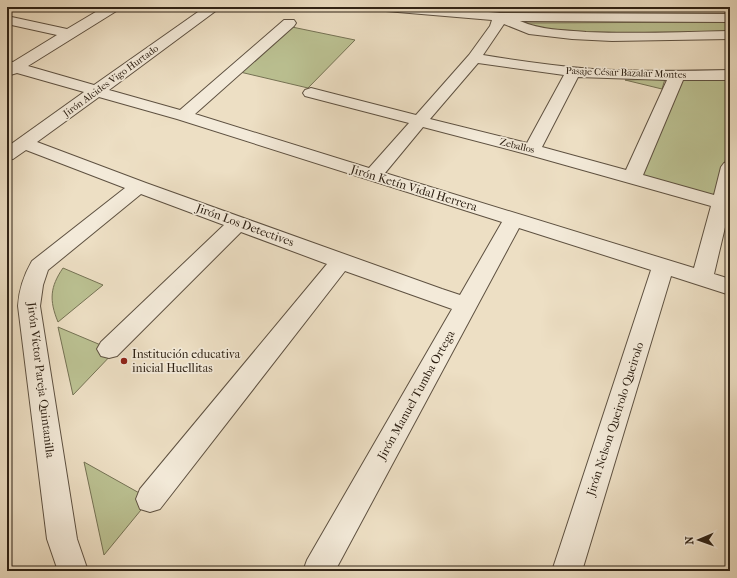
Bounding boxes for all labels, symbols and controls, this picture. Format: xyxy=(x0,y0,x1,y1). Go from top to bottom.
street label: Jirón Alcides Vigo Hurtado xyxy=(60,42,161,120)
street label: Pasaje César Bazalar Montes xyxy=(565,65,687,81)
street label: Zeballos xyxy=(498,136,536,156)
street label: Jirón Ketín Vidal Herrera xyxy=(348,162,479,214)
street label: Jirón Los Detectives xyxy=(193,200,296,249)
street label: Jirón Víctor Pareja Quintanilla xyxy=(24,300,58,459)
street label: Jirón Manuel Tumba Ortega xyxy=(374,327,458,463)
street label: Jirón Nelson Queirolo Queirolo xyxy=(583,340,646,499)
place label: Institución educativa inicial Huellitas xyxy=(132,347,241,375)
marker: Institución educativa inicial Huellitas xyxy=(119,356,129,366)
north arrow xyxy=(679,520,719,560)
text: N xyxy=(683,535,696,545)

